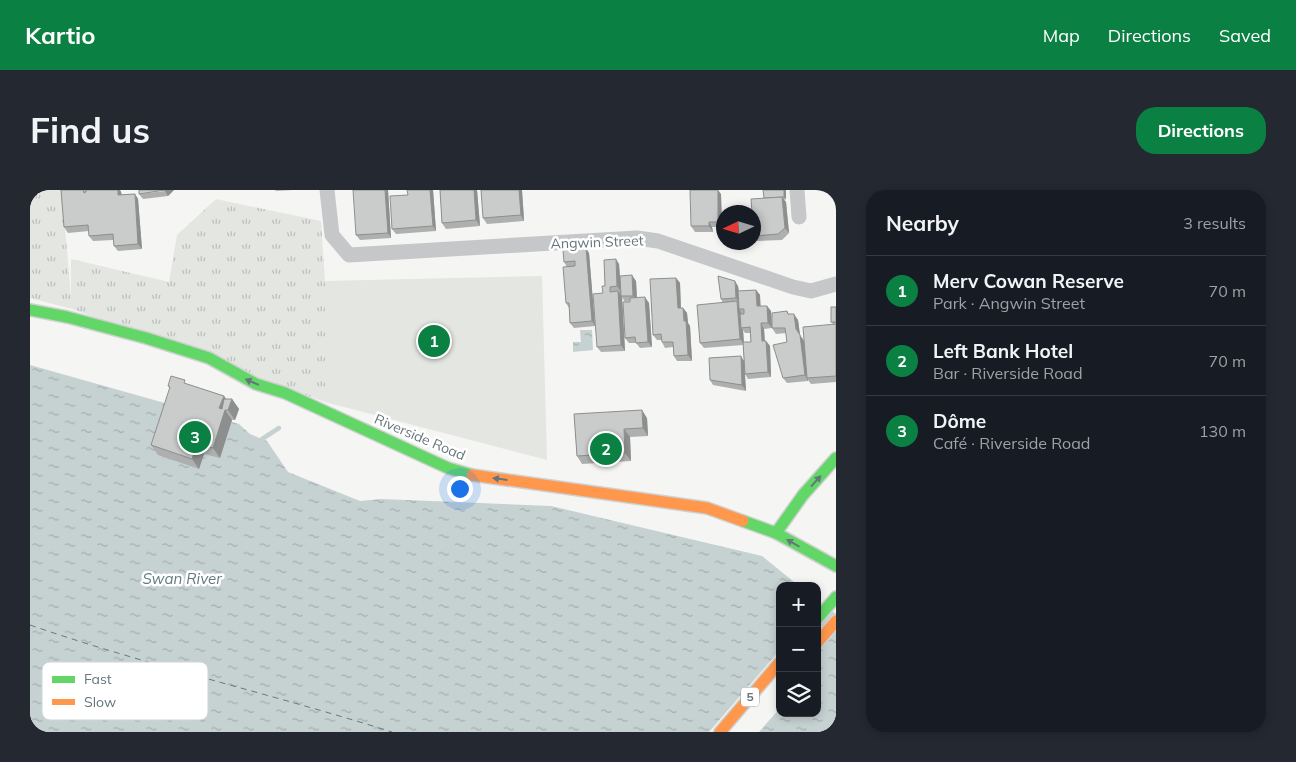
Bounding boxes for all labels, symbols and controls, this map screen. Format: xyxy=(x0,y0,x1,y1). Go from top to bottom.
text: Kartio xyxy=(25,20,96,50)
text: Map xyxy=(1043,24,1080,47)
text: Directions xyxy=(1108,24,1191,47)
text: Saved xyxy=(1219,24,1271,47)
button: Directions xyxy=(1136,107,1266,154)
text: Find us xyxy=(30,108,150,152)
north arrow xyxy=(716,205,761,250)
text: Nearby xyxy=(886,210,959,236)
text: 3 results xyxy=(1183,213,1246,233)
street label: Angwin Street xyxy=(550,231,644,253)
text: Merv Cowan Reserve xyxy=(933,269,1124,293)
text: 1 xyxy=(897,281,907,301)
text: 70 m xyxy=(1209,281,1246,301)
text: Park · Angwin Street xyxy=(933,293,1085,313)
pin: 1 xyxy=(418,322,450,360)
text: Left Bank Hotel xyxy=(933,339,1073,363)
text: 2 xyxy=(897,351,907,371)
text: 70 m xyxy=(1209,351,1246,371)
text: Bar · Riverside Road xyxy=(933,363,1082,383)
one-way arrow xyxy=(245,378,259,386)
text: Dôme xyxy=(933,409,986,433)
street label: Riverside Road xyxy=(372,410,468,464)
pin: 3 xyxy=(179,418,211,456)
text: 3 xyxy=(897,421,907,441)
text: 130 m xyxy=(1199,421,1246,441)
pin: 2 xyxy=(590,430,622,468)
text: Café · Riverside Road xyxy=(933,433,1090,453)
one-way arrow xyxy=(491,475,507,483)
your location xyxy=(447,476,473,502)
one-way arrow xyxy=(810,476,822,488)
one-way arrow xyxy=(786,538,800,547)
water label: Swan River xyxy=(142,569,222,588)
map controls xyxy=(776,582,821,717)
button: + xyxy=(776,582,821,627)
button: − xyxy=(776,627,821,672)
legend xyxy=(42,662,208,720)
text: Fast xyxy=(84,670,112,688)
button: layers xyxy=(776,672,821,717)
road number: 5 xyxy=(741,688,759,706)
text: Slow xyxy=(84,693,116,711)

